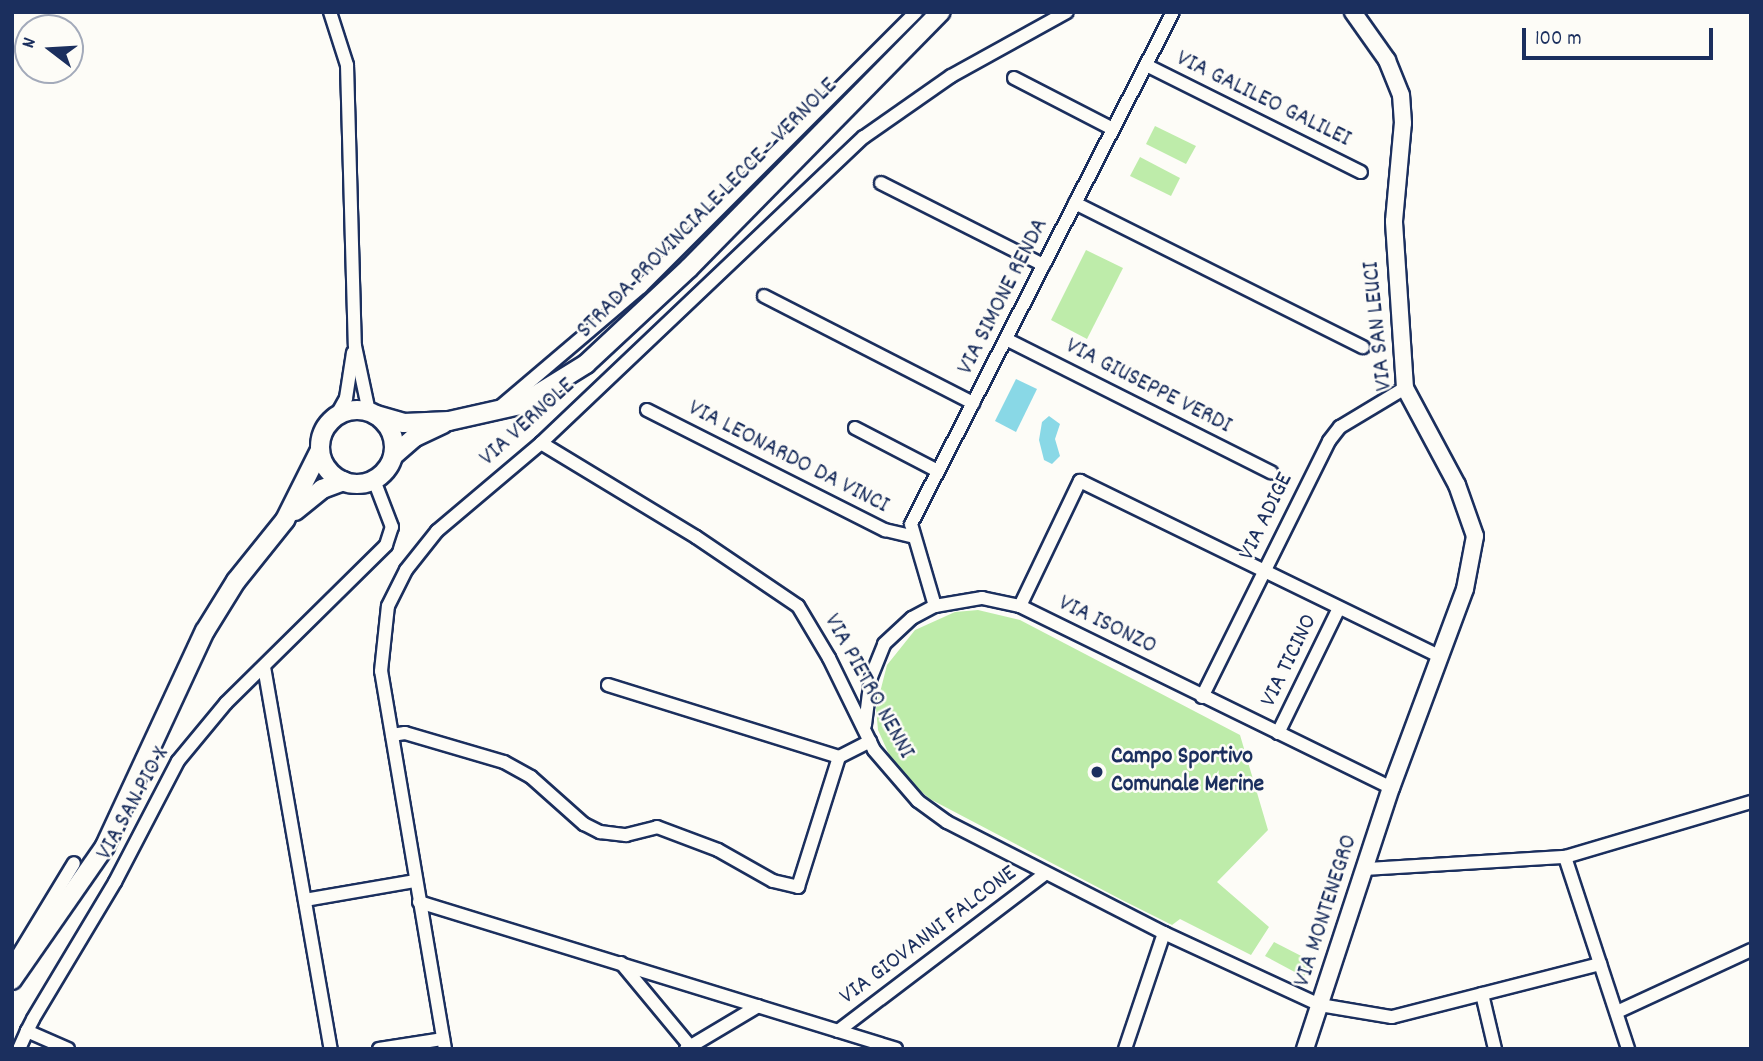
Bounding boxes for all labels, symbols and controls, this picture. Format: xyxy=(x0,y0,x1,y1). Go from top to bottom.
north arrow xyxy=(14,14,84,84)
scale bar xyxy=(1525,14,1716,58)
text: 100 m xyxy=(1535,25,1582,55)
text: N xyxy=(16,35,45,52)
street label: VIA GALILEO GALILEI xyxy=(1171,45,1355,155)
street label: STRADA PROVINCIALE LECCE - VERNOLE xyxy=(572,73,844,345)
street label: VIA SIMONE RENDA xyxy=(952,214,1056,380)
street label: VIA SAN LEUCI xyxy=(1358,260,1400,392)
street label: VIA GIUSEPPE VERDI xyxy=(1060,333,1236,441)
street label: VIA VERNOLE xyxy=(474,373,582,473)
street label: VIA LEONARDO DA VINCI xyxy=(683,395,893,521)
street label: VIA ADIGE xyxy=(1234,469,1300,565)
street label: VIA ISONZO xyxy=(1053,590,1161,662)
street label: VIA PIETRO NENNI xyxy=(816,609,920,765)
street label: VIA TICINO xyxy=(1255,610,1325,712)
street label: VIA SAN PIO X xyxy=(91,742,177,866)
place label: Campo Sportivo Comunale Merine xyxy=(1111,744,1264,800)
marker: Campo Sportivo Comunale Merine xyxy=(1089,764,1105,780)
street label: VIA MONTENEGRO xyxy=(1289,831,1365,991)
street label: VIA GIOVANNI FALCONE xyxy=(835,860,1023,1012)

